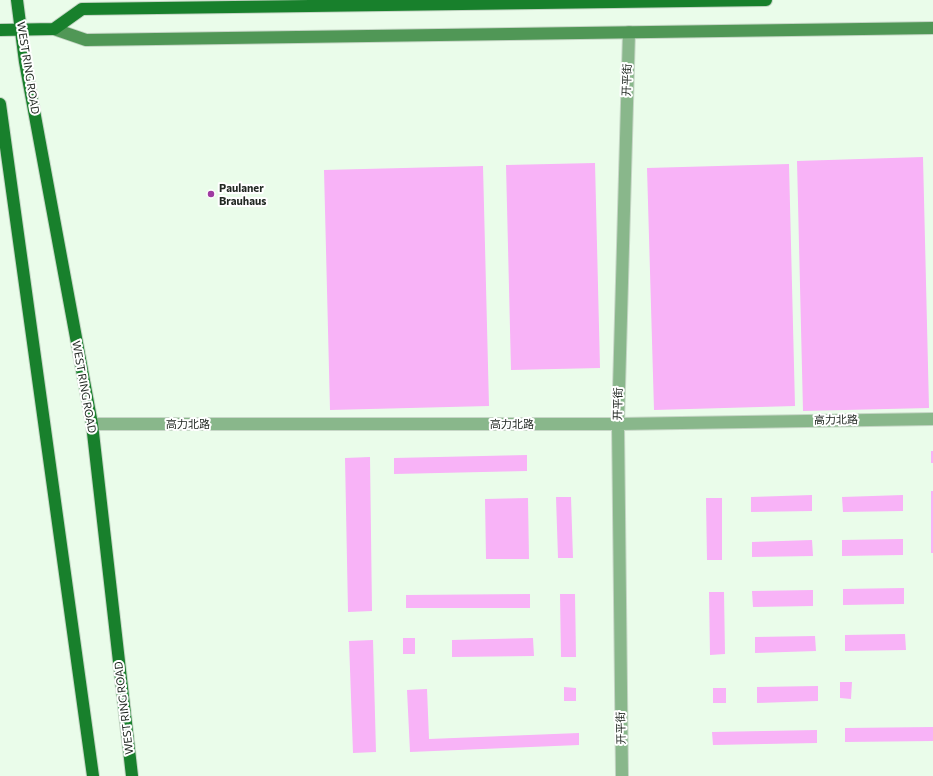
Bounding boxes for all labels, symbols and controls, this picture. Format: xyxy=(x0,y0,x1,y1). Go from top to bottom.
street label: WEST RING ROAD xyxy=(14,21,42,115)
street label: 开平街 xyxy=(620,63,634,97)
place label: Paulaner Brauhaus xyxy=(219,181,266,207)
marker: Paulaner Brauhaus xyxy=(206,189,216,199)
street label: WEST RING ROAD xyxy=(69,340,99,434)
street label: 开平街 xyxy=(611,387,625,421)
street label: 高力北路 xyxy=(814,413,858,427)
street label: 高力北路 xyxy=(166,417,210,431)
street label: 高力北路 xyxy=(490,417,534,431)
street label: WEST RING ROAD xyxy=(112,661,136,755)
street label: 开平街 xyxy=(614,711,628,745)

